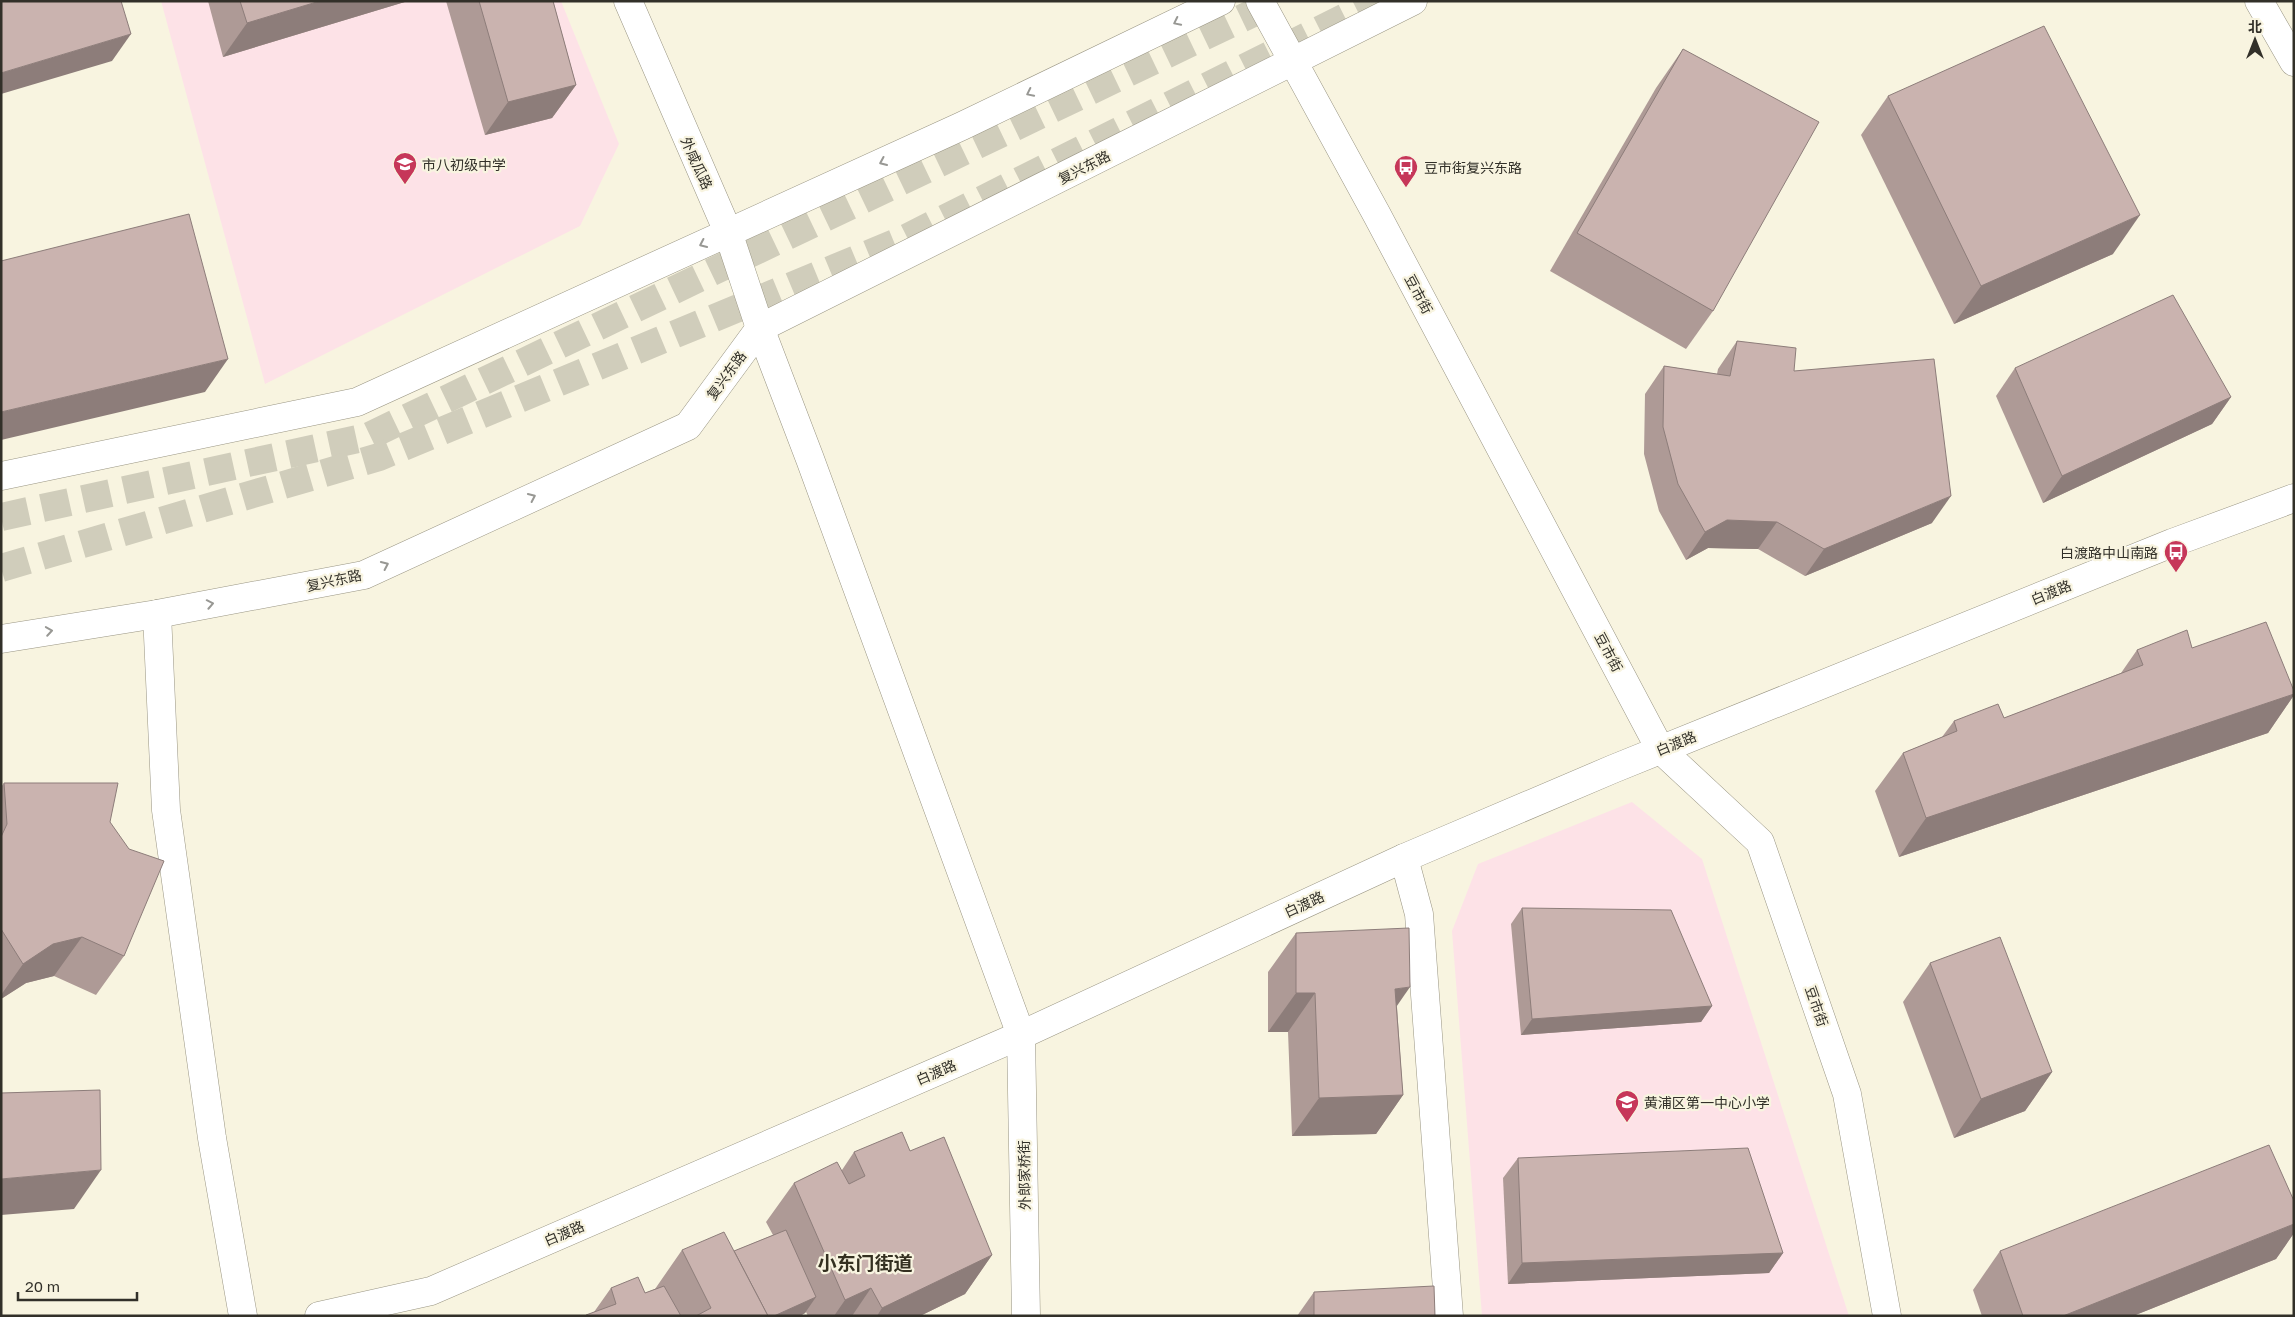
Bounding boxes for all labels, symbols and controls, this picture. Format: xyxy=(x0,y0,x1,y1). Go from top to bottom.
north arrow xyxy=(2230,15,2280,65)
one-way arrow xyxy=(1173,16,1182,27)
text: 北 xyxy=(2248,18,2262,35)
one-way arrow xyxy=(1026,87,1035,97)
street label: 外咸瓜路 xyxy=(678,134,716,192)
street label: 复兴东路 xyxy=(1055,147,1113,187)
school or university icon: 市八初级中学 xyxy=(392,151,418,185)
bus stop icon: 豆市街复兴东路 xyxy=(1393,154,1419,188)
place label: 市八初级中学 xyxy=(422,156,506,173)
one-way arrow xyxy=(879,156,888,167)
place label: 豆市街复兴东路 xyxy=(1424,159,1522,176)
one-way arrow xyxy=(699,238,708,248)
street label: 豆市街 xyxy=(1402,271,1436,317)
street label: 复兴东路 xyxy=(703,347,749,403)
one-way arrow xyxy=(527,494,536,504)
bus stop icon: 白渡路中山南路 xyxy=(2163,539,2189,573)
place label: 白渡路中山南路 xyxy=(2060,544,2158,561)
one-way arrow xyxy=(380,561,389,572)
street label: 复兴东路 xyxy=(305,566,363,594)
street label: 白渡路 xyxy=(2028,576,2074,608)
one-way arrow xyxy=(205,599,214,609)
one-way arrow xyxy=(45,626,54,636)
street label: 豆市街 xyxy=(1592,629,1626,675)
street label: 白渡路 xyxy=(1653,727,1699,759)
street label: 白渡路 xyxy=(1281,887,1327,921)
street label: 豆市街 xyxy=(1802,983,1832,1029)
street label: 白渡路 xyxy=(913,1056,959,1088)
school or university icon: 黄浦区第一中心小学 xyxy=(1614,1089,1640,1123)
place label: 黄浦区第一中心小学 xyxy=(1644,1094,1770,1111)
street label: 外郎家桥街 xyxy=(1015,1140,1033,1210)
street label: 白渡路 xyxy=(541,1217,587,1249)
district label: 小东门街道 xyxy=(817,1251,913,1274)
scale bar xyxy=(18,1270,136,1302)
text: 20 m xyxy=(25,1277,60,1295)

